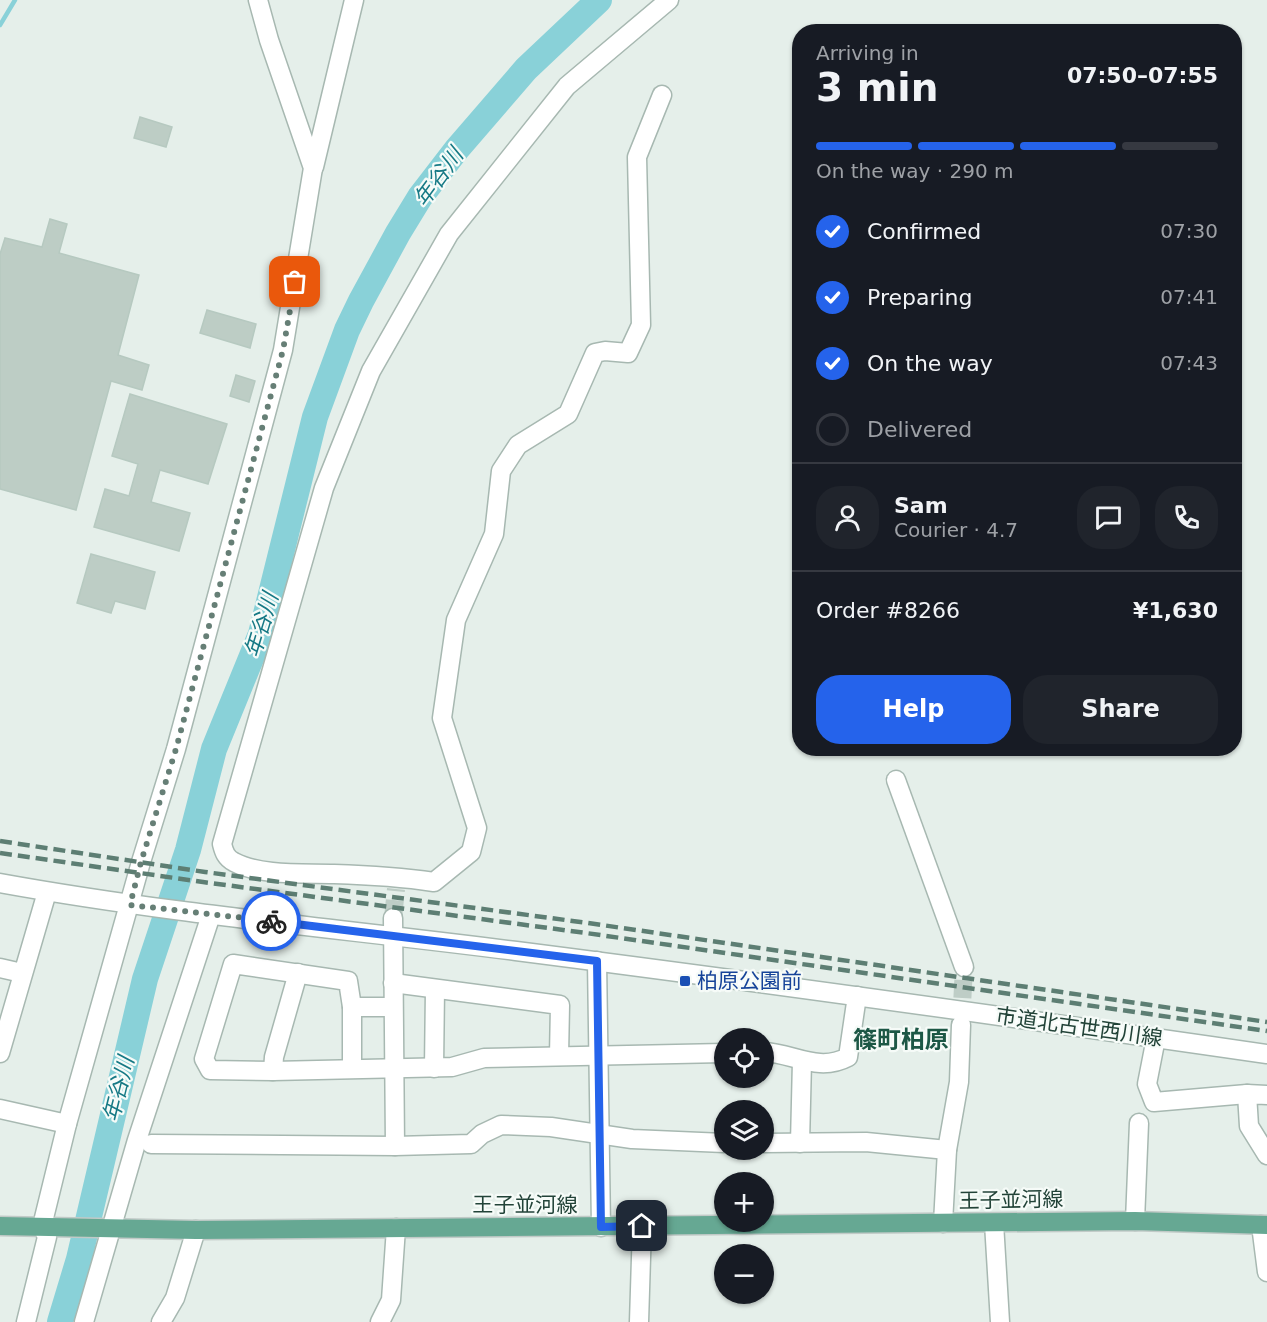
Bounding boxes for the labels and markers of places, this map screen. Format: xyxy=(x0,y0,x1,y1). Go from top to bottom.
pin xyxy=(269,256,320,307)
place label: 柏原公園前 xyxy=(697,969,802,993)
marker: 柏原公園前 xyxy=(678,974,692,988)
pin xyxy=(616,1200,667,1251)

